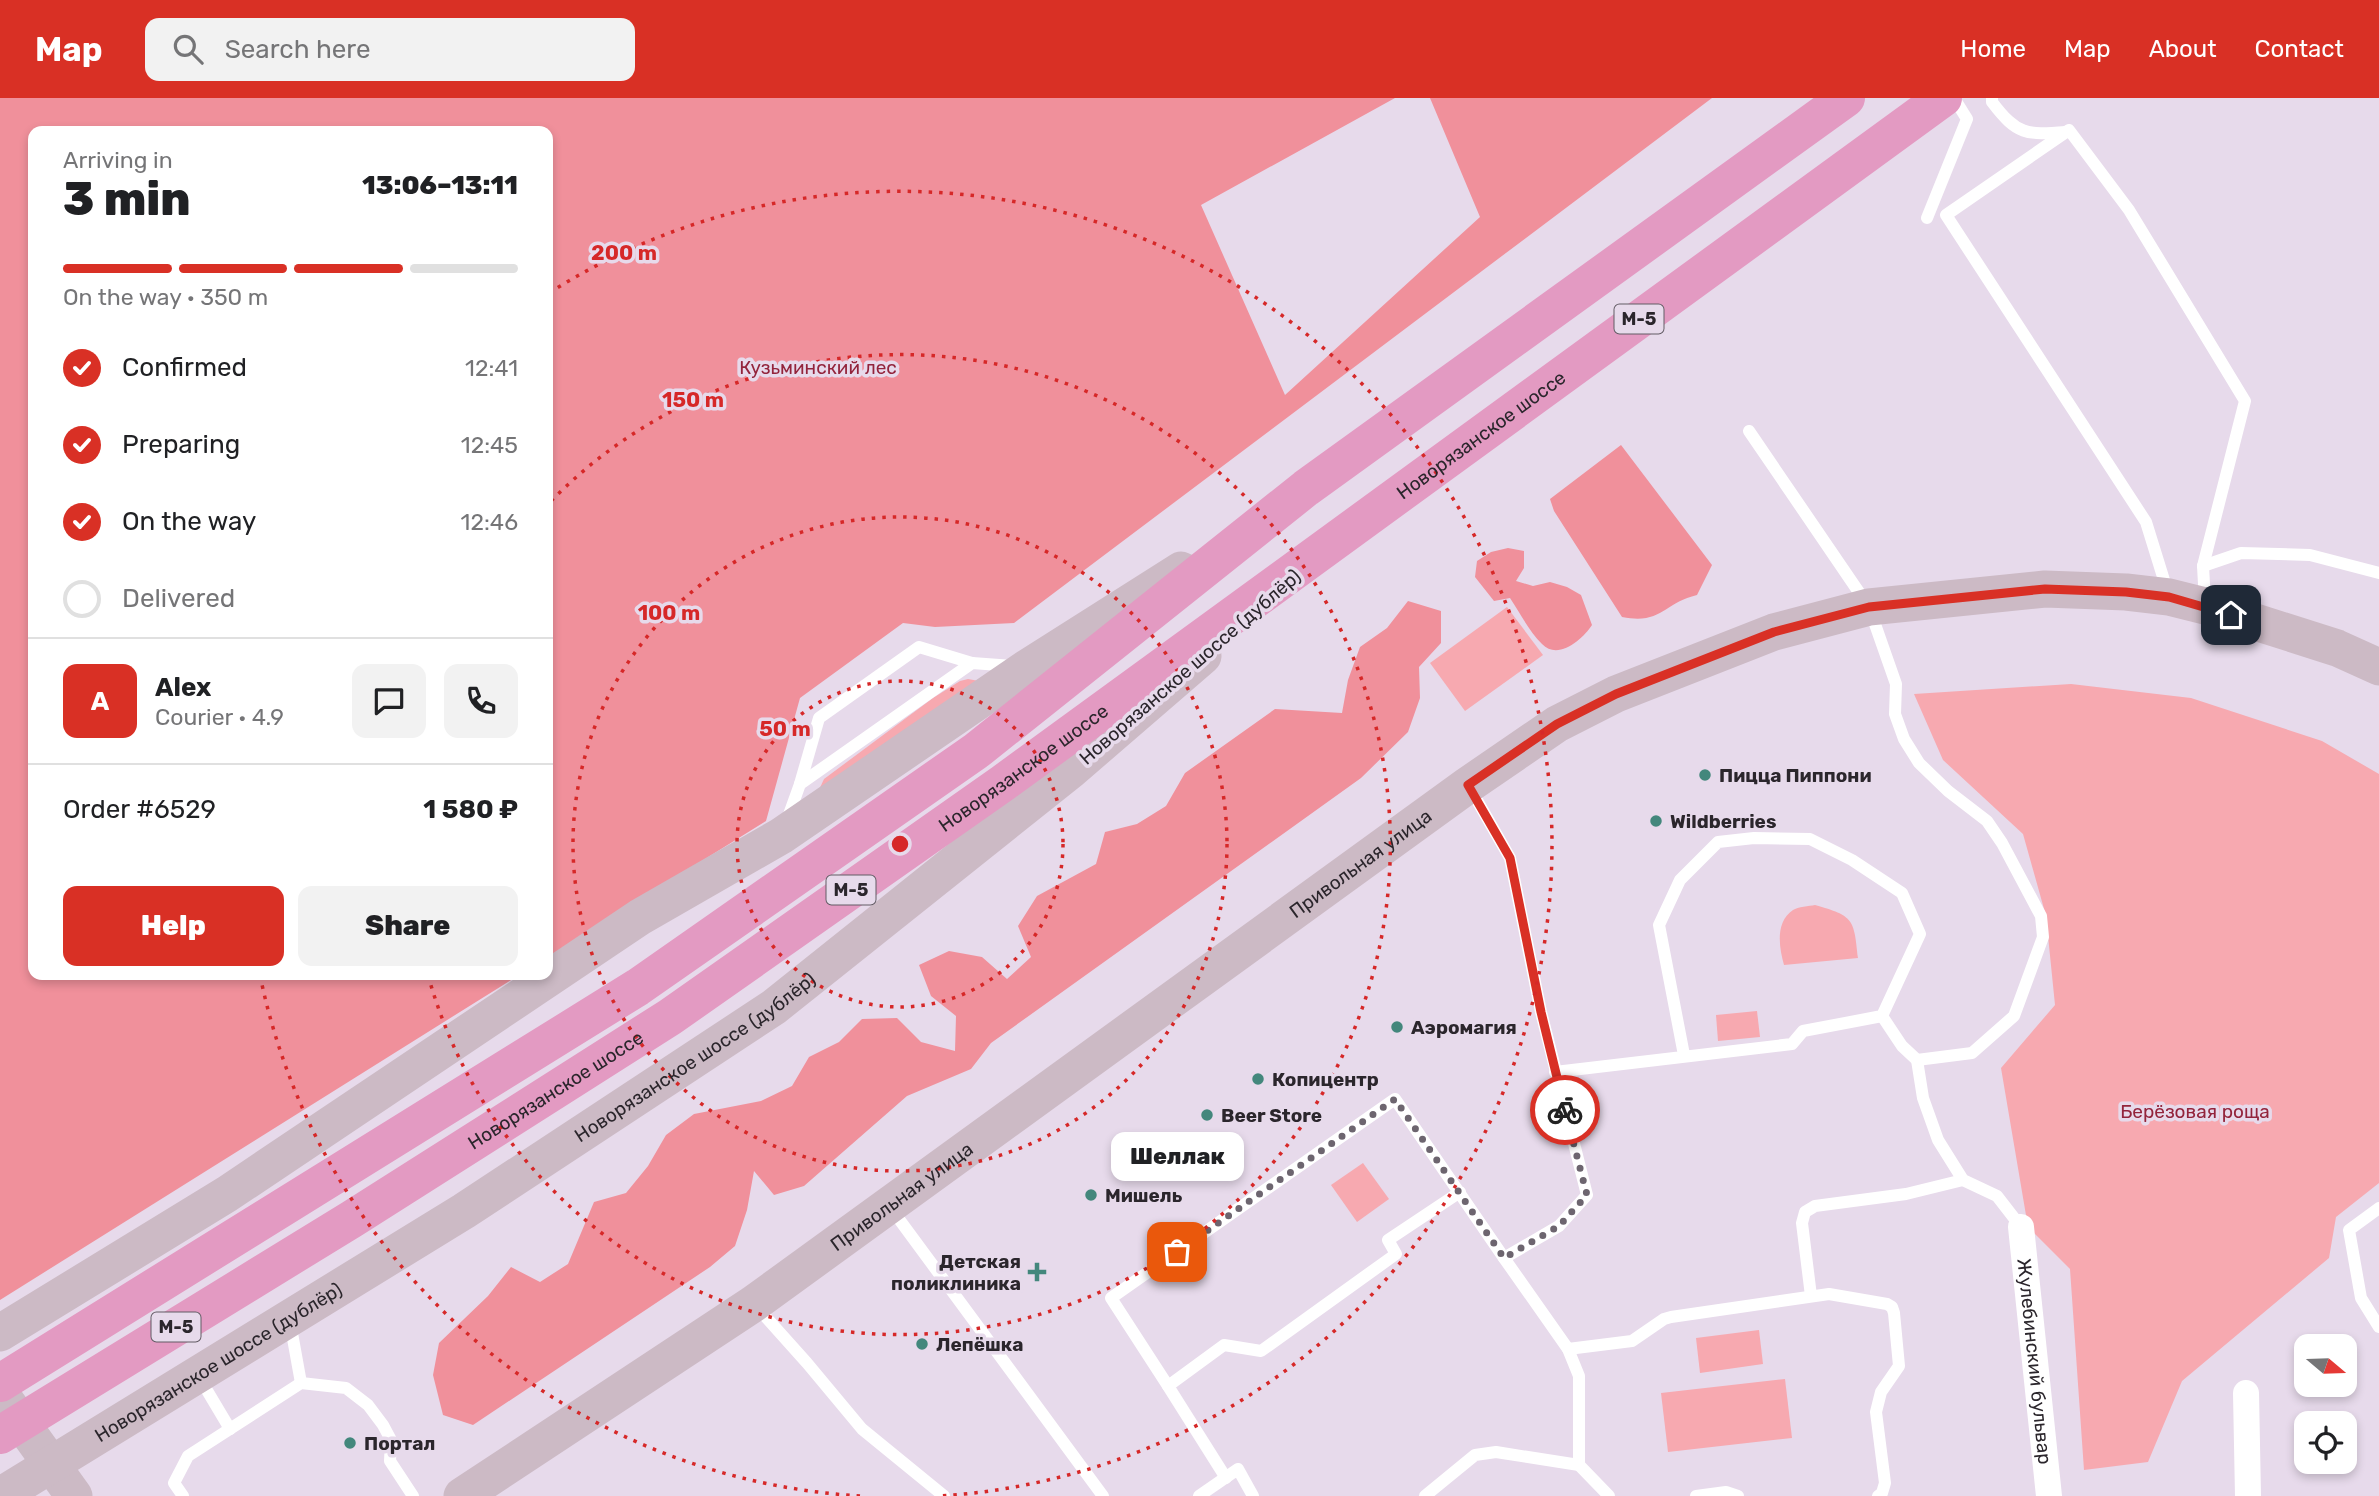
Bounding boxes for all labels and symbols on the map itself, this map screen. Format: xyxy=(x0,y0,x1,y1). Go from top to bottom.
text: 200 m xyxy=(591,240,657,265)
road number: М-5 xyxy=(1614,304,1664,334)
park label: Кузьминский лес xyxy=(739,356,897,379)
street label: Новорязанское шоссе xyxy=(1392,366,1570,504)
text: 150 m xyxy=(662,387,724,412)
street label: Новорязанское шоссе (дублёр) xyxy=(1075,565,1305,769)
pin xyxy=(2201,585,2261,645)
text: 100 m xyxy=(638,600,700,625)
street label: Новорязанское шоссе xyxy=(934,699,1112,836)
text: 50 m xyxy=(759,716,811,741)
place label: Пицца Пиппони xyxy=(1719,764,1872,787)
marker: Пицца Пиппони xyxy=(1697,767,1713,783)
street label: Привольная улица xyxy=(1285,804,1436,923)
place label: Wildberries xyxy=(1670,810,1776,833)
marker: Wildberries xyxy=(1648,813,1664,829)
centre of rings xyxy=(888,832,912,856)
road number: М-5 xyxy=(826,876,876,904)
street label: Новорязанское шоссе (дублёр) xyxy=(570,967,820,1147)
place label: Аэромагия xyxy=(1411,1016,1517,1039)
marker: Аэромагия xyxy=(1389,1019,1405,1035)
street label: Новорязанское шоссе xyxy=(463,1026,647,1154)
place label: Копицентр xyxy=(1272,1068,1379,1091)
marker: Копицентр xyxy=(1250,1071,1266,1087)
courier xyxy=(1530,1075,1600,1145)
park label: Берёзовая роща xyxy=(2120,1100,2270,1123)
place label: Beer Store xyxy=(1221,1104,1322,1127)
marker: Beer Store xyxy=(1199,1107,1215,1123)
callout: Шеллак xyxy=(1110,1133,1244,1182)
street label: Привольная улица xyxy=(826,1137,977,1256)
place label: Мишель xyxy=(1105,1184,1183,1207)
marker: Мишель xyxy=(1083,1187,1099,1203)
pin xyxy=(1147,1222,1207,1282)
place label: Детская поликлиника xyxy=(891,1250,1021,1295)
street label: Жулебинский бульвар xyxy=(2013,1257,2057,1465)
marker: Детская поликлиника xyxy=(1027,1262,1047,1282)
street label: Новорязанское шоссе (дублёр) xyxy=(90,1277,346,1447)
road number: М-5 xyxy=(152,1312,200,1342)
place label: Лепёшка xyxy=(936,1333,1024,1356)
north arrow xyxy=(2294,1334,2357,1396)
marker: Лепёшка xyxy=(914,1336,930,1352)
place label: Портал xyxy=(364,1432,435,1455)
marker: Портал xyxy=(342,1435,358,1451)

